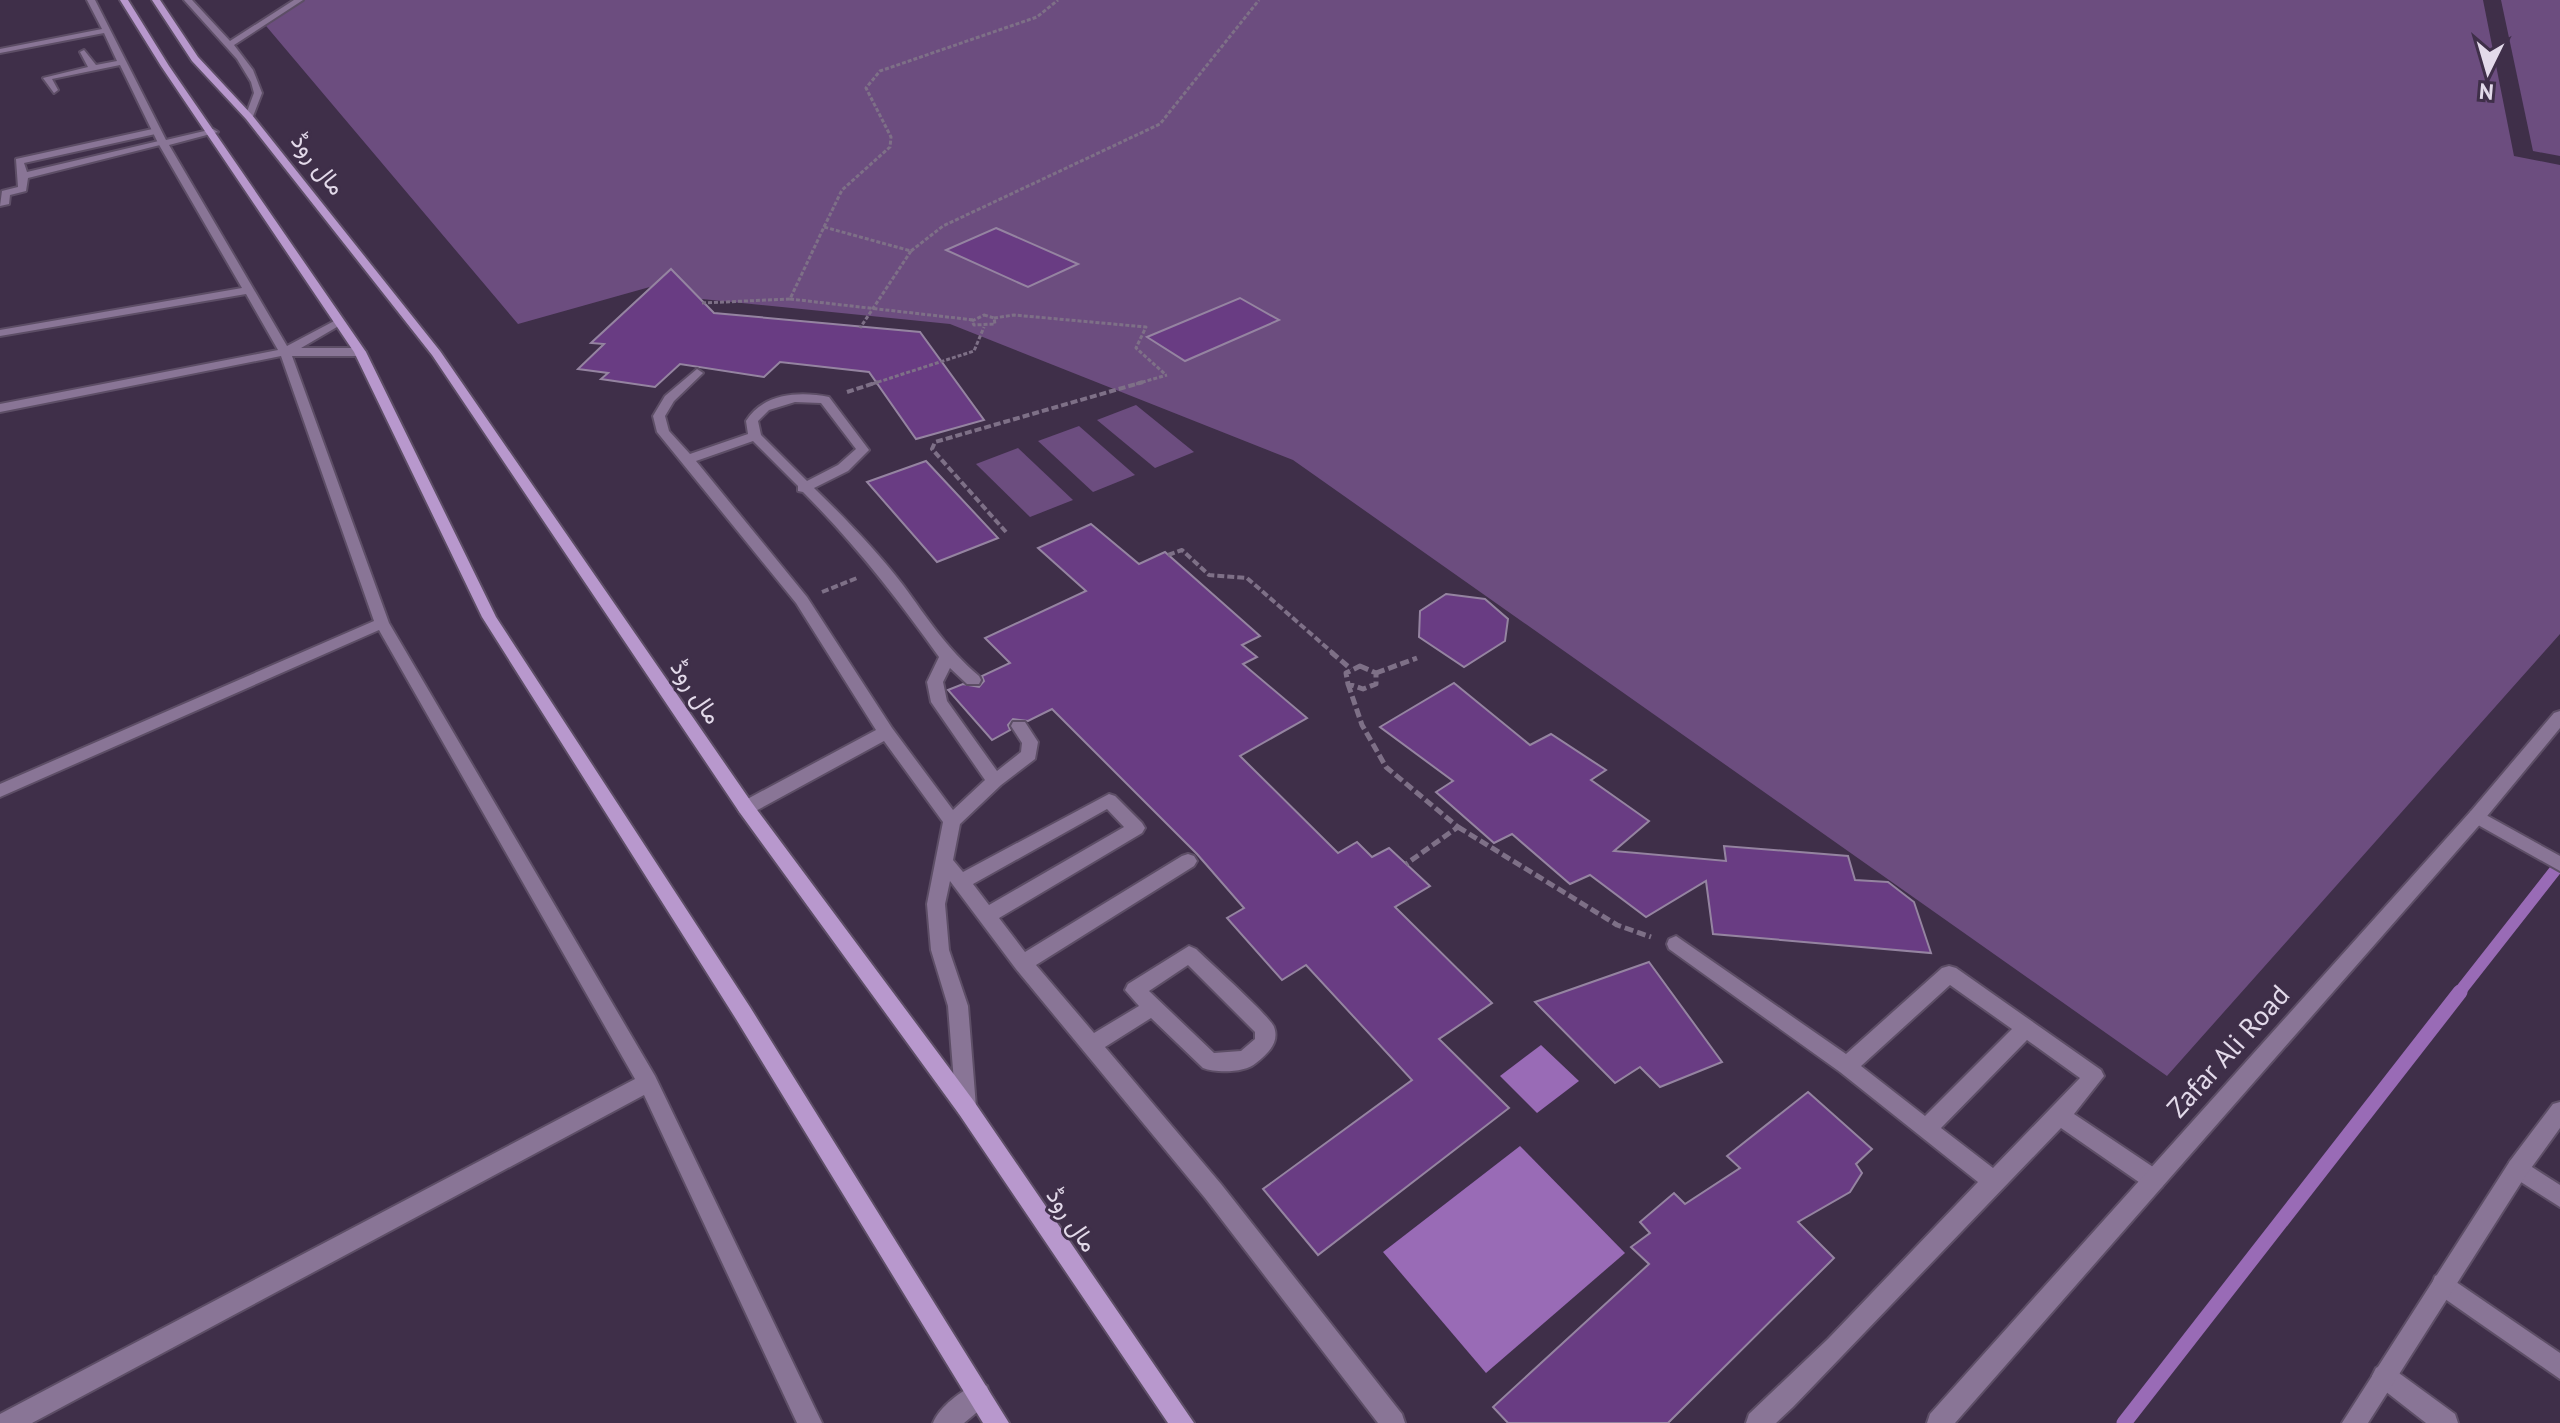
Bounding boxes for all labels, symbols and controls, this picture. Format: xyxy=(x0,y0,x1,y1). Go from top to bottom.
north arrow xyxy=(2448,32,2528,112)
text: N xyxy=(2478,77,2495,107)
street label: مال روڈ xyxy=(284,126,352,201)
street label: مال روڈ xyxy=(664,654,729,730)
street label: Zafar Ali Road xyxy=(2158,977,2297,1125)
street label: مال روڈ xyxy=(1040,1182,1105,1258)

